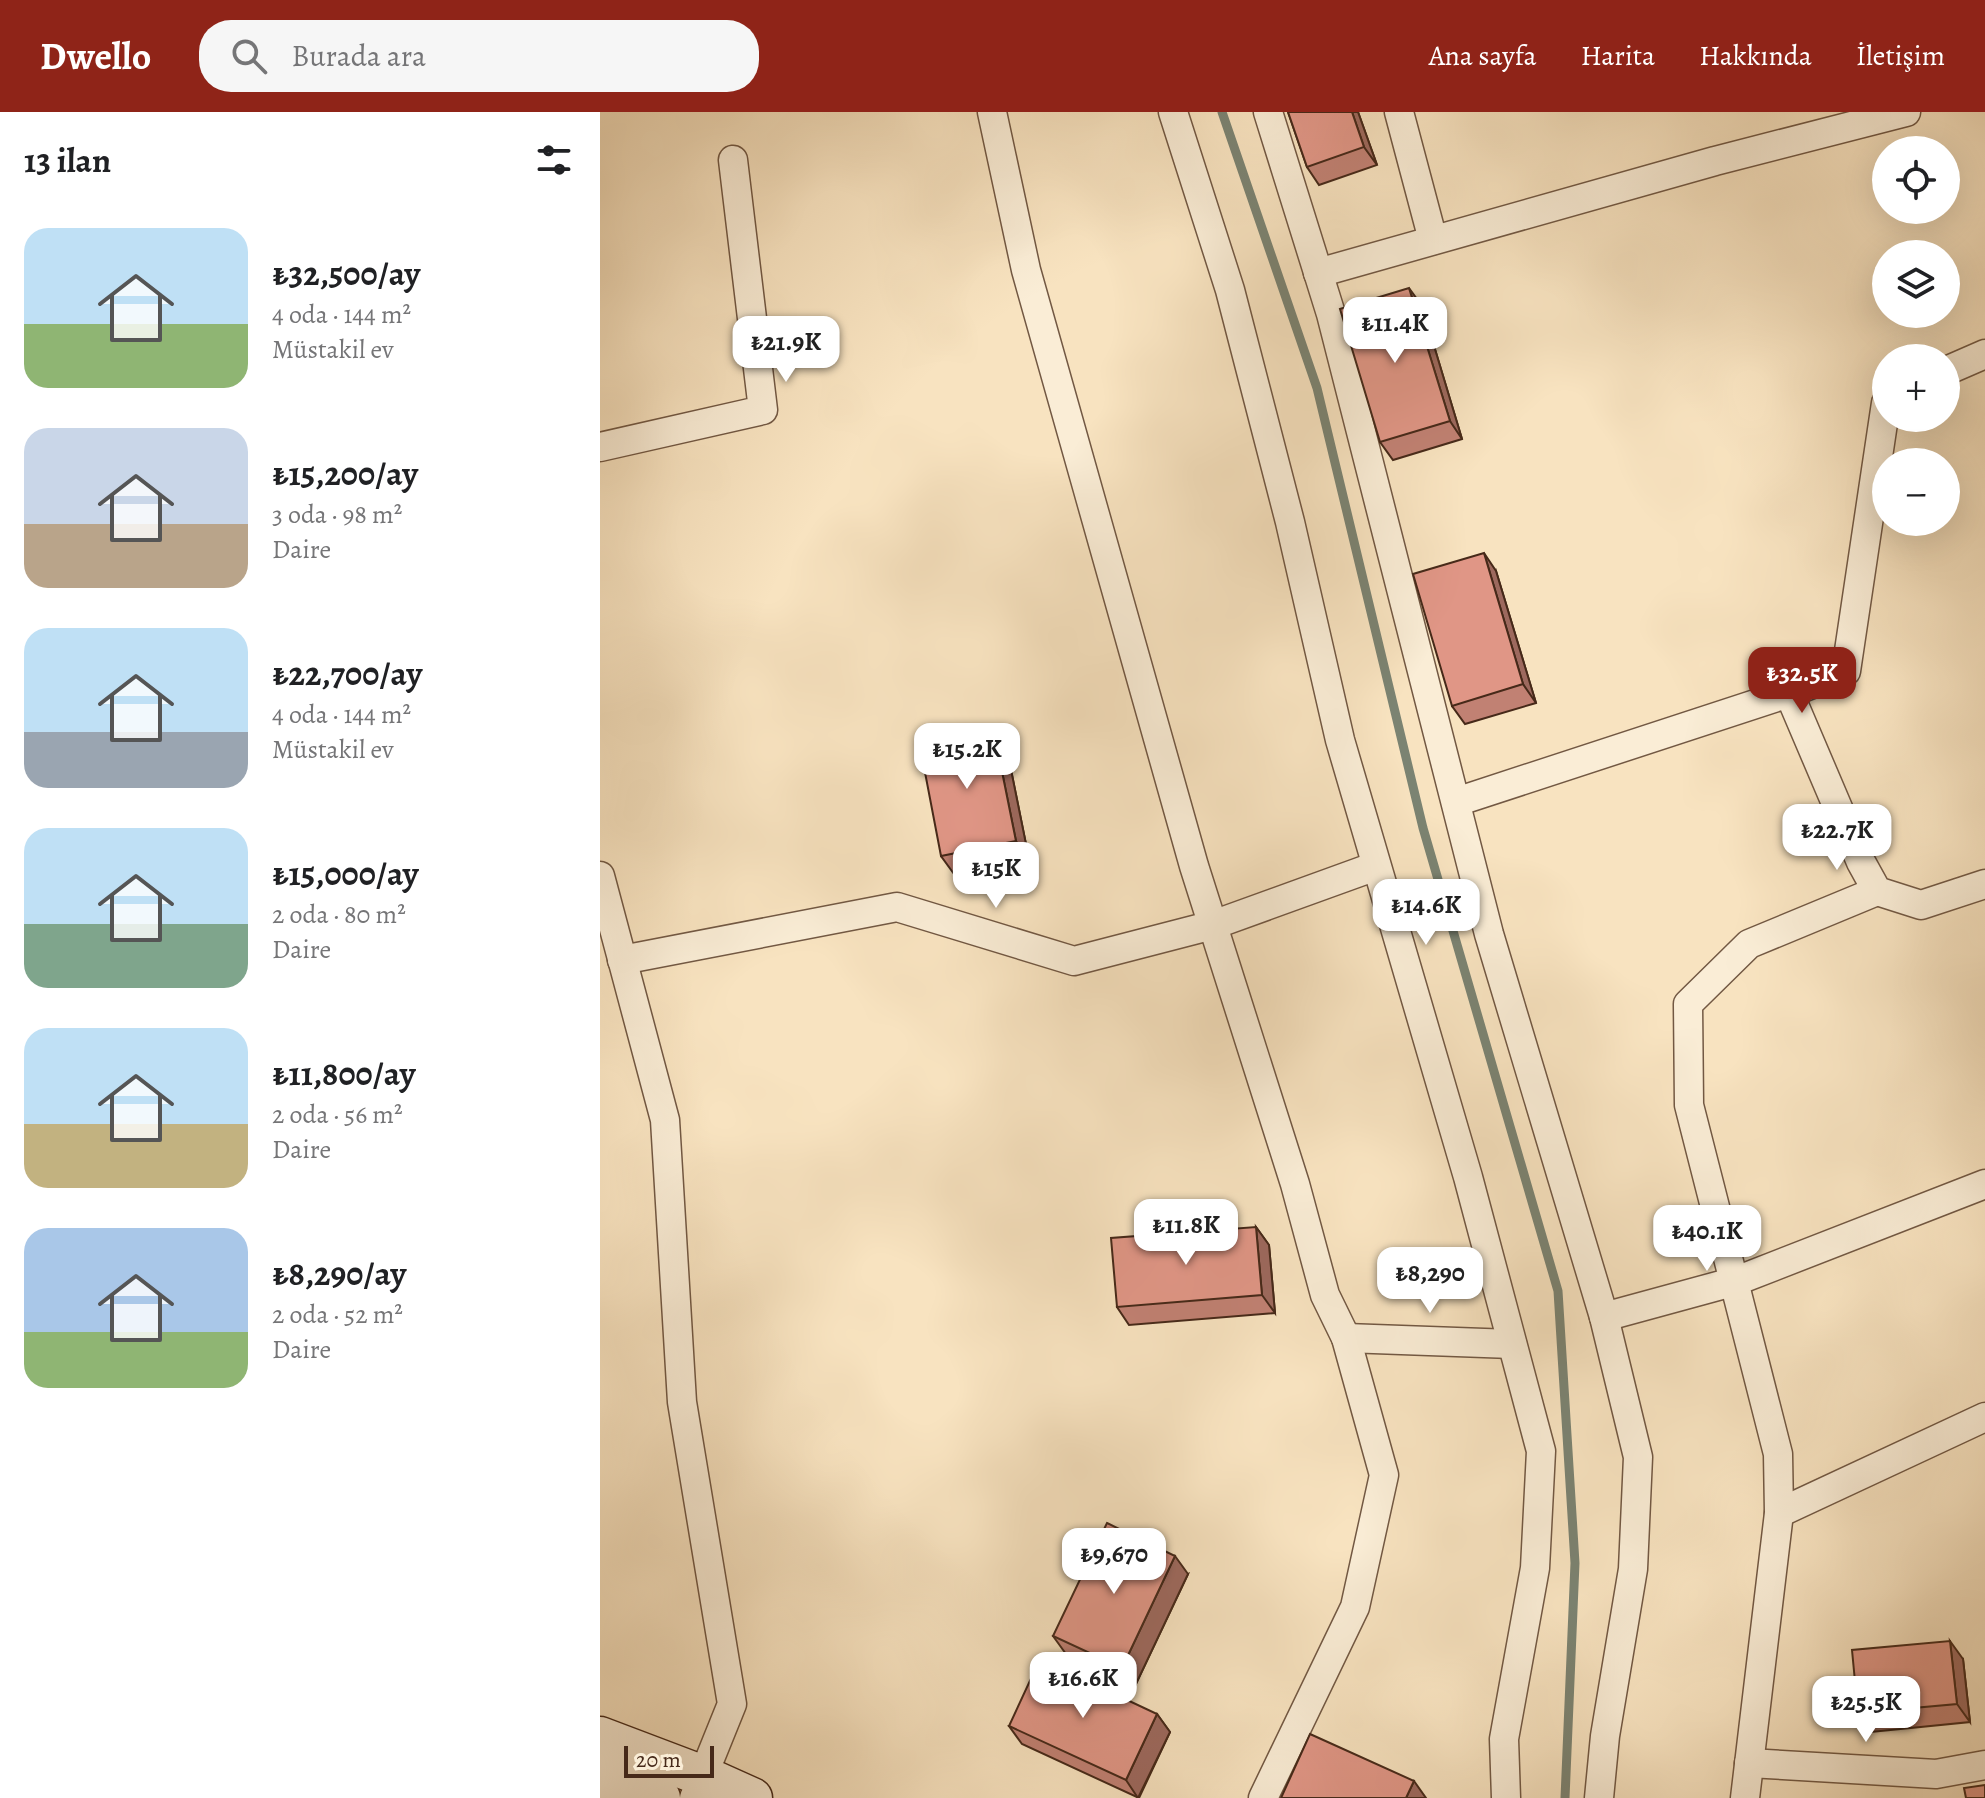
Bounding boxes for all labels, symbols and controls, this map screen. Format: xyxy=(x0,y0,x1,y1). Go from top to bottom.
search box xyxy=(199,20,759,92)
text: Dwello xyxy=(40,30,151,82)
icon: search xyxy=(227,34,271,78)
text: Burada ara xyxy=(291,36,426,76)
text: Ana sayfa xyxy=(1429,37,1537,75)
text: Harita xyxy=(1581,37,1655,75)
text: Hakkında xyxy=(1699,37,1812,75)
text: İletişim xyxy=(1856,37,1945,75)
map controls xyxy=(1872,136,1960,536)
button: locate xyxy=(1872,136,1960,224)
text: 13 ilan xyxy=(24,137,111,184)
icon: filters xyxy=(532,138,576,182)
button: layers xyxy=(1872,240,1960,328)
text: ₺32,500/ay xyxy=(272,250,420,297)
icon: home xyxy=(88,260,184,356)
text: 4 oda · 144 m² xyxy=(272,297,411,332)
pin: ₺11.4K xyxy=(1330,297,1460,365)
text: ₺11.4K xyxy=(1361,305,1429,340)
pin: ₺21.9K xyxy=(721,316,851,384)
text: ₺21.9K xyxy=(751,324,821,359)
text: Müstakil ev xyxy=(272,332,394,367)
button: + xyxy=(1872,344,1960,432)
button: − xyxy=(1872,448,1960,536)
text: ₺15,200/ay xyxy=(272,450,418,497)
icon: home xyxy=(88,460,184,556)
text: 3 oda · 98 m² xyxy=(272,497,402,532)
text: Daire xyxy=(272,532,331,567)
pin: ₺32.5K xyxy=(1737,647,1867,715)
text: ₺22,700/ay xyxy=(272,650,422,697)
text: ₺32.5K xyxy=(1766,655,1838,690)
icon: home xyxy=(88,660,184,756)
text: 4 oda · 144 m² xyxy=(272,697,411,732)
pin: ₺15.2K xyxy=(902,723,1032,791)
text: ₺15.2K xyxy=(932,731,1002,766)
text: Müstakil ev xyxy=(272,732,394,767)
pin: ₺22.7K xyxy=(1772,804,1902,872)
text: ₺22.7K xyxy=(1800,812,1874,847)
pin: ₺15K xyxy=(949,842,1043,910)
text: ₺15,000/ay xyxy=(272,850,419,897)
text: ₺15K xyxy=(971,850,1021,885)
icon: home xyxy=(88,860,184,956)
pin: ₺14.6K xyxy=(1361,879,1491,947)
text: ₺14.6K xyxy=(1391,887,1461,922)
text: 2 oda · 80 m² xyxy=(272,897,406,932)
text: Daire xyxy=(272,932,331,967)
text: ₺11,800/ay xyxy=(272,1050,415,1097)
icon: home xyxy=(88,1060,184,1156)
text: 2 oda · 56 m² xyxy=(272,1097,403,1132)
text: Daire xyxy=(272,1132,331,1167)
pin: ₺11.8K xyxy=(1121,1199,1251,1267)
pin: ₺40.1K xyxy=(1642,1205,1772,1273)
text: ₺11.8K xyxy=(1152,1207,1220,1242)
text: ₺40.1K xyxy=(1671,1213,1743,1248)
pin: ₺8,290 xyxy=(1365,1247,1495,1315)
text: ₺8,290/ay xyxy=(272,1250,406,1297)
text: ₺8,290 xyxy=(1395,1255,1465,1290)
icon: home xyxy=(88,1260,184,1356)
text: 2 oda · 52 m² xyxy=(272,1297,403,1332)
text: Daire xyxy=(272,1332,331,1367)
pin: ₺9,670 xyxy=(1049,1528,1179,1596)
text: ₺9,670 xyxy=(1080,1536,1148,1571)
pin: ₺16.6K xyxy=(1018,1652,1148,1720)
text: ₺16.6K xyxy=(1048,1660,1118,1695)
pin: ₺25.5K xyxy=(1801,1676,1931,1744)
text: ₺25.5K xyxy=(1830,1684,1902,1719)
scale bar xyxy=(624,1742,714,1778)
text: 20 m xyxy=(636,1745,681,1775)

